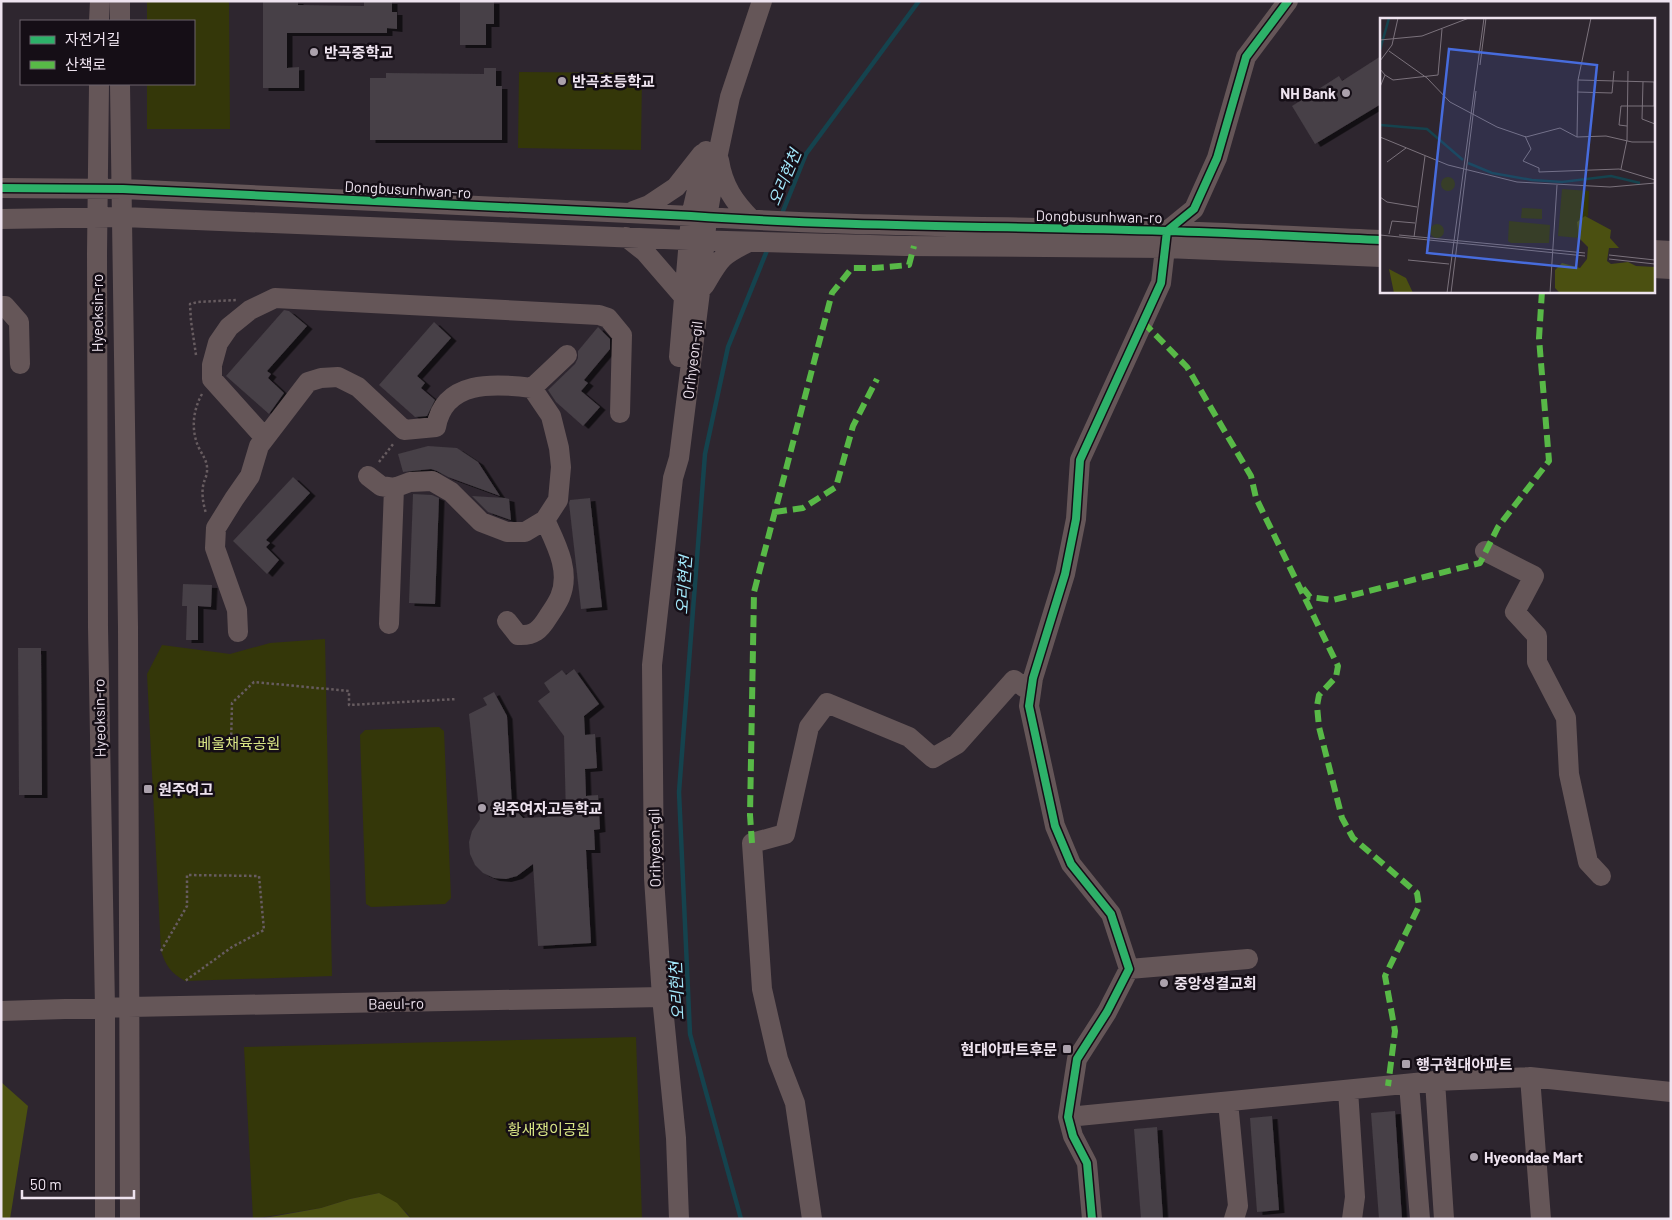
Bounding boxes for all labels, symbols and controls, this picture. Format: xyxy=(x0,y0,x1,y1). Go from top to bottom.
inset map xyxy=(1380,18,1654,292)
legend xyxy=(20,20,195,85)
text: 자전거길 xyxy=(65,30,120,48)
place label: 반곡중학교 xyxy=(324,43,393,61)
marker: 반곡중학교 xyxy=(308,46,320,58)
text: 산책로 xyxy=(65,55,106,73)
place label: 반곡초등학교 xyxy=(572,72,655,90)
marker: 반곡초등학교 xyxy=(556,75,568,87)
place label: NH Bank xyxy=(1280,84,1336,102)
marker: NH Bank xyxy=(1340,87,1352,99)
water label: 오리현천 xyxy=(764,144,805,208)
street label: Dongbusunhwan-ro xyxy=(344,177,472,201)
street label: Dongbusunhwan-ro xyxy=(1035,206,1163,226)
street label: Hyeoksin-ro xyxy=(88,274,106,352)
street label: Orihyeon-gil xyxy=(678,320,706,400)
water label: 오리현천 xyxy=(671,553,695,615)
street label: Hyeoksin-ro xyxy=(89,679,109,757)
park label: 베울채육공원 xyxy=(198,734,280,752)
place label: 원주여고 xyxy=(158,780,213,798)
marker: 원주여고 xyxy=(142,783,154,795)
place label: 원주여자고등학교 xyxy=(492,799,603,817)
marker: 원주여자고등학교 xyxy=(476,802,488,814)
street label: Orihyeon-gil xyxy=(644,809,664,887)
water label: 오리현천 xyxy=(665,959,687,1021)
place label: 중앙성결교회 xyxy=(1174,974,1257,992)
marker: 중앙성결교회 xyxy=(1158,977,1170,989)
street label: Baeul-ro xyxy=(368,994,424,1012)
place label: 현대아파트후문 xyxy=(960,1040,1057,1058)
marker: 현대아파트후문 xyxy=(1061,1043,1073,1055)
place label: 행구현대아파트 xyxy=(1416,1055,1513,1073)
marker: 행구현대아파트 xyxy=(1400,1058,1412,1070)
park label: 황새쟁이공원 xyxy=(508,1120,590,1138)
place label: Hyeondae Mart xyxy=(1484,1148,1583,1166)
marker: Hyeondae Mart xyxy=(1468,1151,1480,1163)
scale bar xyxy=(22,1168,135,1200)
text: 50 m xyxy=(30,1175,62,1193)

